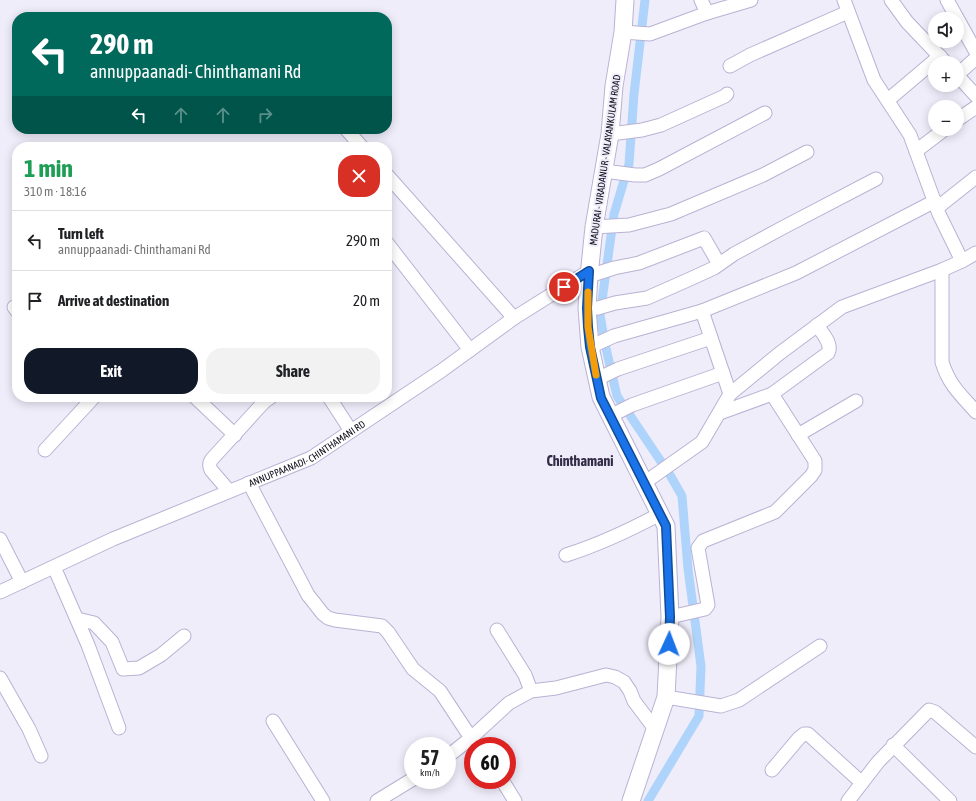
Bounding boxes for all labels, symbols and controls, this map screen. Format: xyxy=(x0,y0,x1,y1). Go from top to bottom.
map controls xyxy=(928,12,964,136)
button: sound xyxy=(928,12,964,48)
icon: left xyxy=(24,28,76,80)
text: 290 m xyxy=(90,28,153,60)
button: + xyxy=(928,56,964,92)
text: annuppaanadi- Chinthamani Rd xyxy=(90,61,301,82)
street label: MADURAI - VIRADANUR - VALAYANKULAM ROAD xyxy=(588,74,622,246)
button: − xyxy=(928,100,964,136)
icon: left xyxy=(128,104,150,126)
icon: ahead xyxy=(170,104,192,126)
icon: ahead xyxy=(212,104,234,126)
icon: right xyxy=(254,104,276,126)
text: 1 min xyxy=(24,155,73,182)
button: close xyxy=(338,155,380,197)
text: 310 m · 18:16 xyxy=(24,184,87,199)
text: Turn left xyxy=(58,225,104,242)
icon: left xyxy=(24,230,46,252)
text: 290 m xyxy=(346,232,380,249)
text: annuppaanadi- Chinthamani Rd xyxy=(58,242,211,257)
pin xyxy=(547,270,581,304)
icon: arrive xyxy=(553,276,575,298)
icon: arrive xyxy=(24,290,46,312)
text: Arrive at destination xyxy=(58,292,169,309)
text: 20 m xyxy=(353,292,380,309)
button: Exit xyxy=(24,348,198,394)
button: Share xyxy=(206,348,380,394)
street label: ANNUPPAANADI- CHINTHAMANI RD xyxy=(247,418,367,488)
district label: Chinthamani xyxy=(546,453,614,469)
position arrow xyxy=(648,623,690,665)
speed limit sign: 60 xyxy=(464,737,516,789)
text: 57 xyxy=(421,746,439,769)
text: km/h xyxy=(420,767,440,778)

